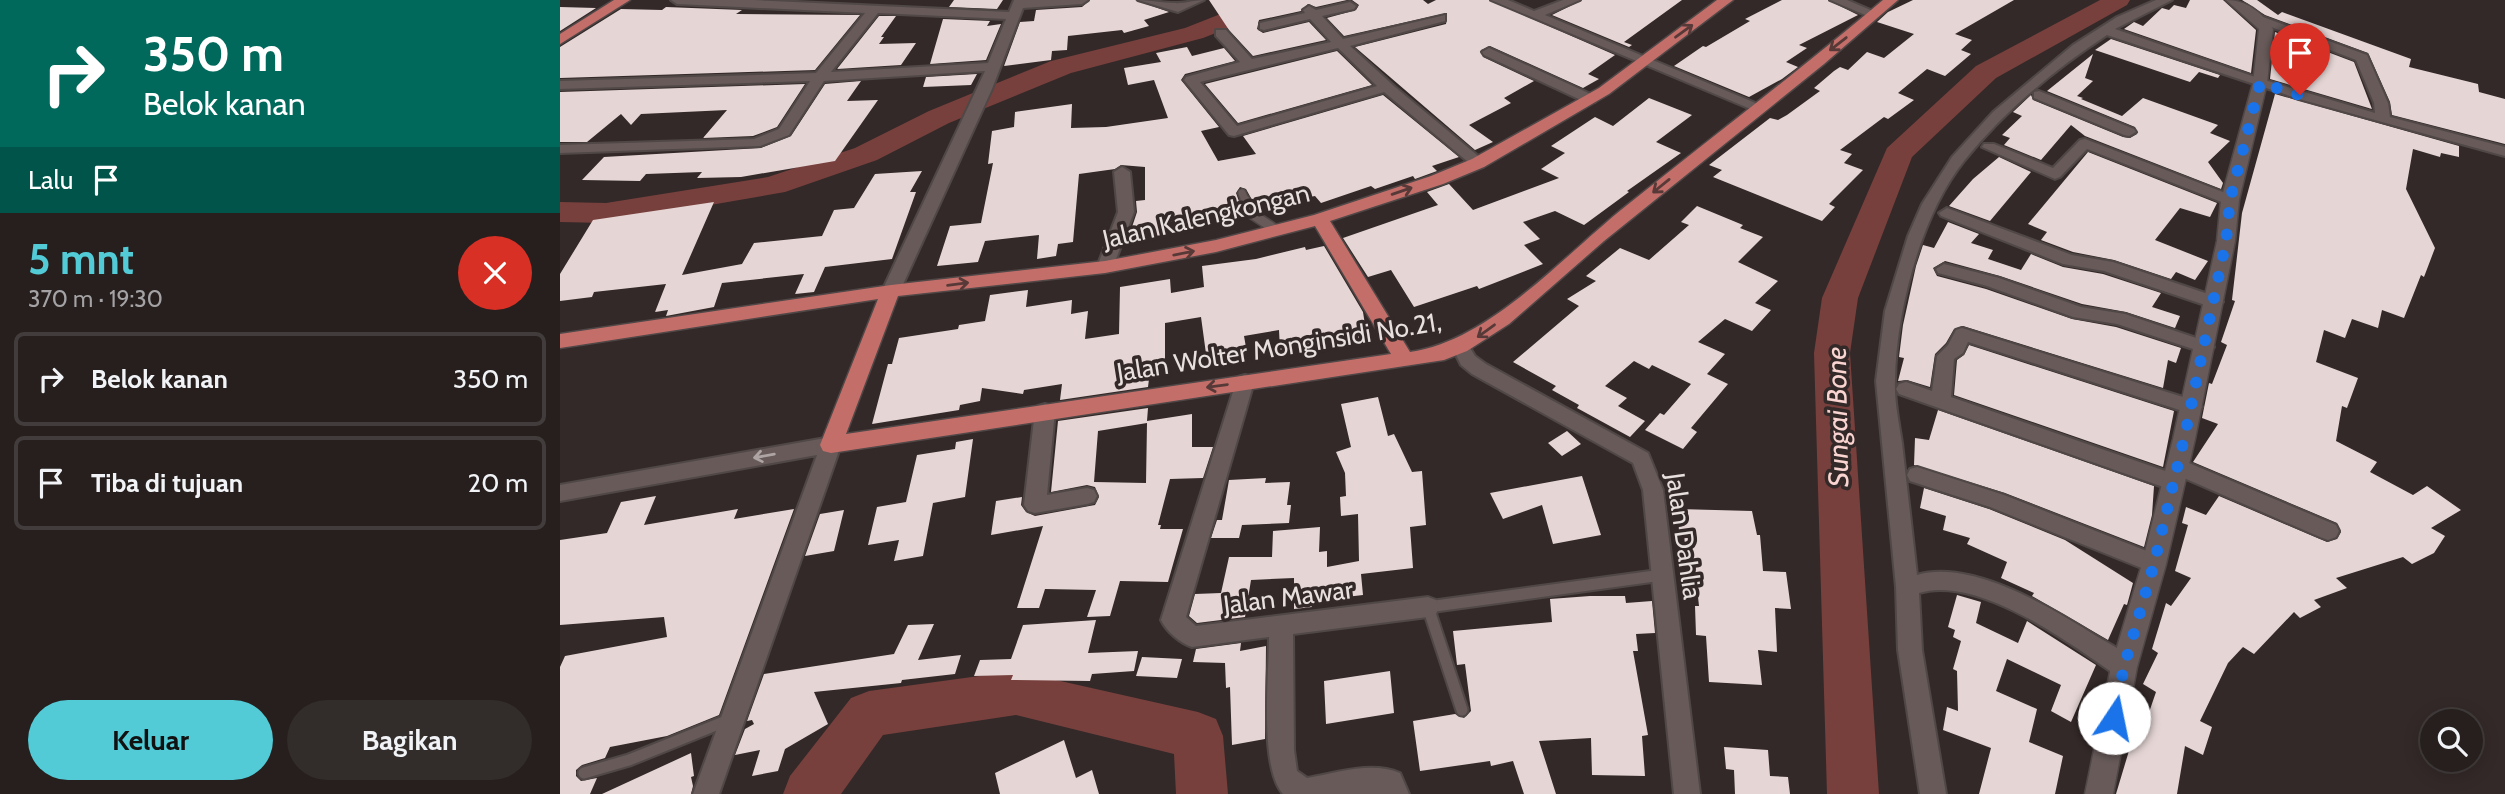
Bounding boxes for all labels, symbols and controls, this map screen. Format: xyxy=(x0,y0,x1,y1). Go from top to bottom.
pin xyxy=(2270,23,2330,95)
text: 350 m xyxy=(143,24,284,83)
one-way arrow xyxy=(1674,24,1693,38)
icon: right xyxy=(28,28,119,119)
icon: arrive xyxy=(2281,34,2319,72)
one-way arrow xyxy=(1830,36,1848,51)
text: Belok kanan xyxy=(143,84,306,123)
icon: arrive xyxy=(87,161,125,199)
text: Lalu xyxy=(28,164,73,196)
street label: Jalan Kalengkongan xyxy=(1098,177,1313,256)
one-way arrow xyxy=(1652,178,1670,194)
one-way arrow xyxy=(1391,184,1413,196)
text: 5 mnt xyxy=(28,233,134,285)
button: close xyxy=(458,236,532,310)
one-way arrow xyxy=(1172,246,1195,259)
one-way arrow xyxy=(947,277,969,290)
text: 370 m · 19:30 xyxy=(28,285,163,313)
street label: Jalan Wolter Monginsidi No.21, xyxy=(1113,306,1444,389)
one-way arrow xyxy=(1477,324,1496,339)
water label: Sungai Bone xyxy=(1819,346,1855,487)
icon: right xyxy=(32,360,70,398)
text: Belok kanan xyxy=(91,363,228,395)
text: 350 m xyxy=(453,363,528,395)
one-way arrow xyxy=(1207,379,1229,392)
one-way arrow xyxy=(753,450,776,464)
icon: arrive xyxy=(32,464,70,502)
text: Tiba di tujuan xyxy=(91,467,243,499)
text: 20 m xyxy=(468,467,528,499)
street label: Jalan Dahlia xyxy=(1659,470,1709,602)
street label: Jalan Mawar xyxy=(1220,573,1355,621)
position arrow xyxy=(2077,681,2151,755)
button: Keluar xyxy=(28,700,273,780)
button: Bagikan xyxy=(287,700,532,780)
map controls xyxy=(2420,709,2483,772)
button: search xyxy=(2420,709,2483,772)

